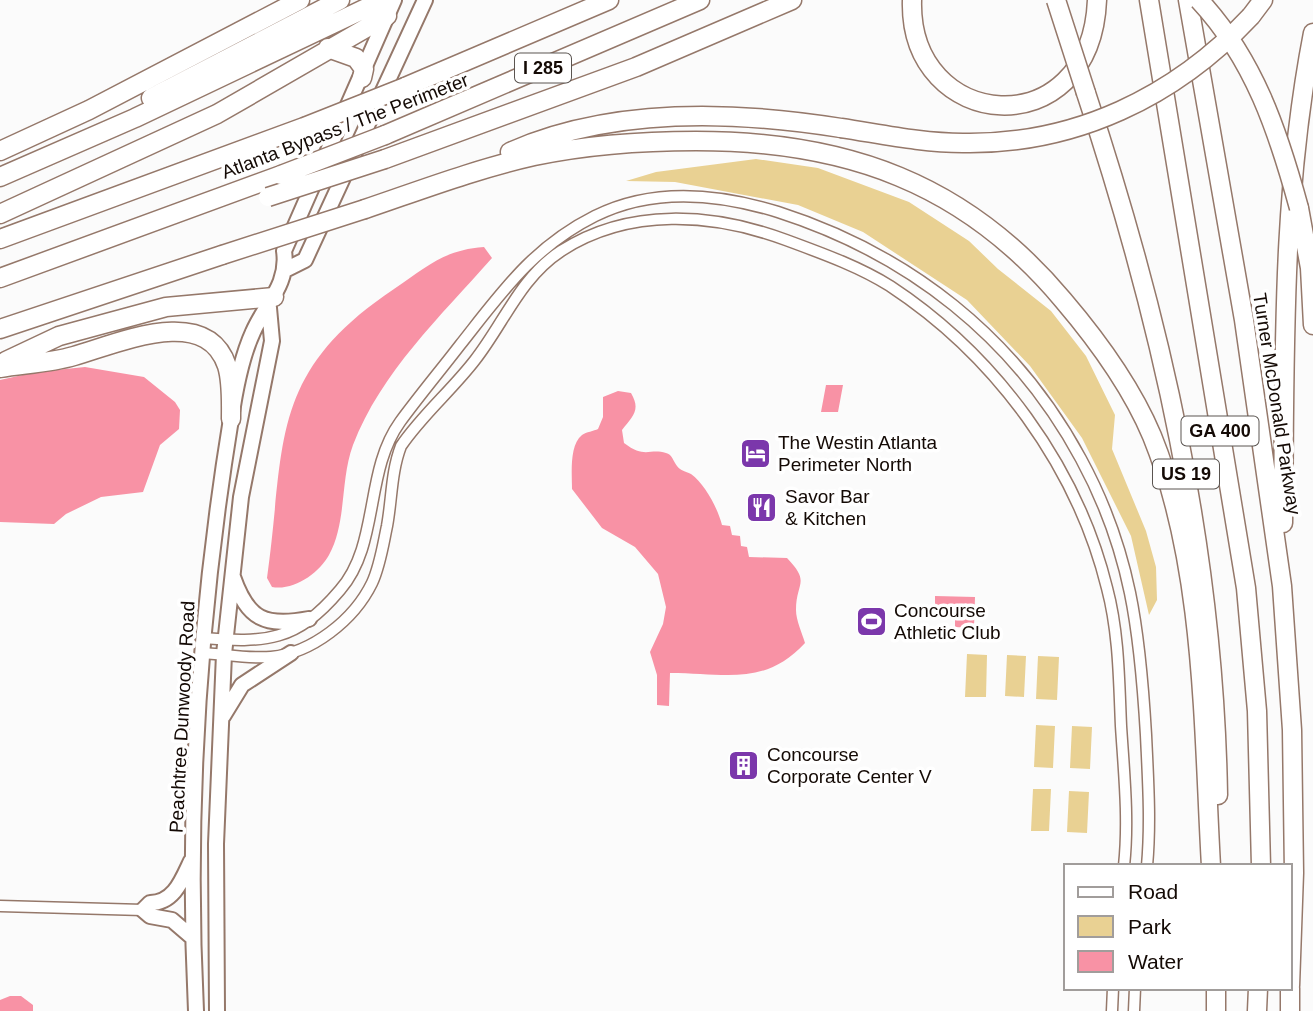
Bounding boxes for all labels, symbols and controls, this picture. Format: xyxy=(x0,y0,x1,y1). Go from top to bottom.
road number: I 285 xyxy=(515,54,571,82)
street label: Atlanta Bypass / The Perimeter xyxy=(219,69,472,183)
street label: Turner McDonald Parkway xyxy=(1249,292,1305,517)
road number: GA 400 xyxy=(1182,416,1258,446)
place label: The Westin Atlanta Perimeter North xyxy=(778,432,938,475)
hotel icon: The Westin Atlanta Perimeter North xyxy=(738,436,772,470)
road number: US 19 xyxy=(1153,460,1219,488)
place label: Savor Bar & Kitchen xyxy=(785,486,870,529)
restaurant icon: Savor Bar & Kitchen xyxy=(745,490,779,524)
street label: Peachtree Dunwoody Road xyxy=(165,600,199,834)
place label: Concourse Athletic Club xyxy=(894,600,1001,643)
sports icon: Concourse Athletic Club xyxy=(854,604,888,638)
place label: Concourse Corporate Center V xyxy=(767,744,932,787)
building icon: Concourse Corporate Center V xyxy=(727,748,761,782)
legend xyxy=(1064,864,1292,990)
text: Road xyxy=(1128,880,1178,903)
text: Park xyxy=(1128,915,1172,938)
text: Water xyxy=(1128,950,1183,973)

